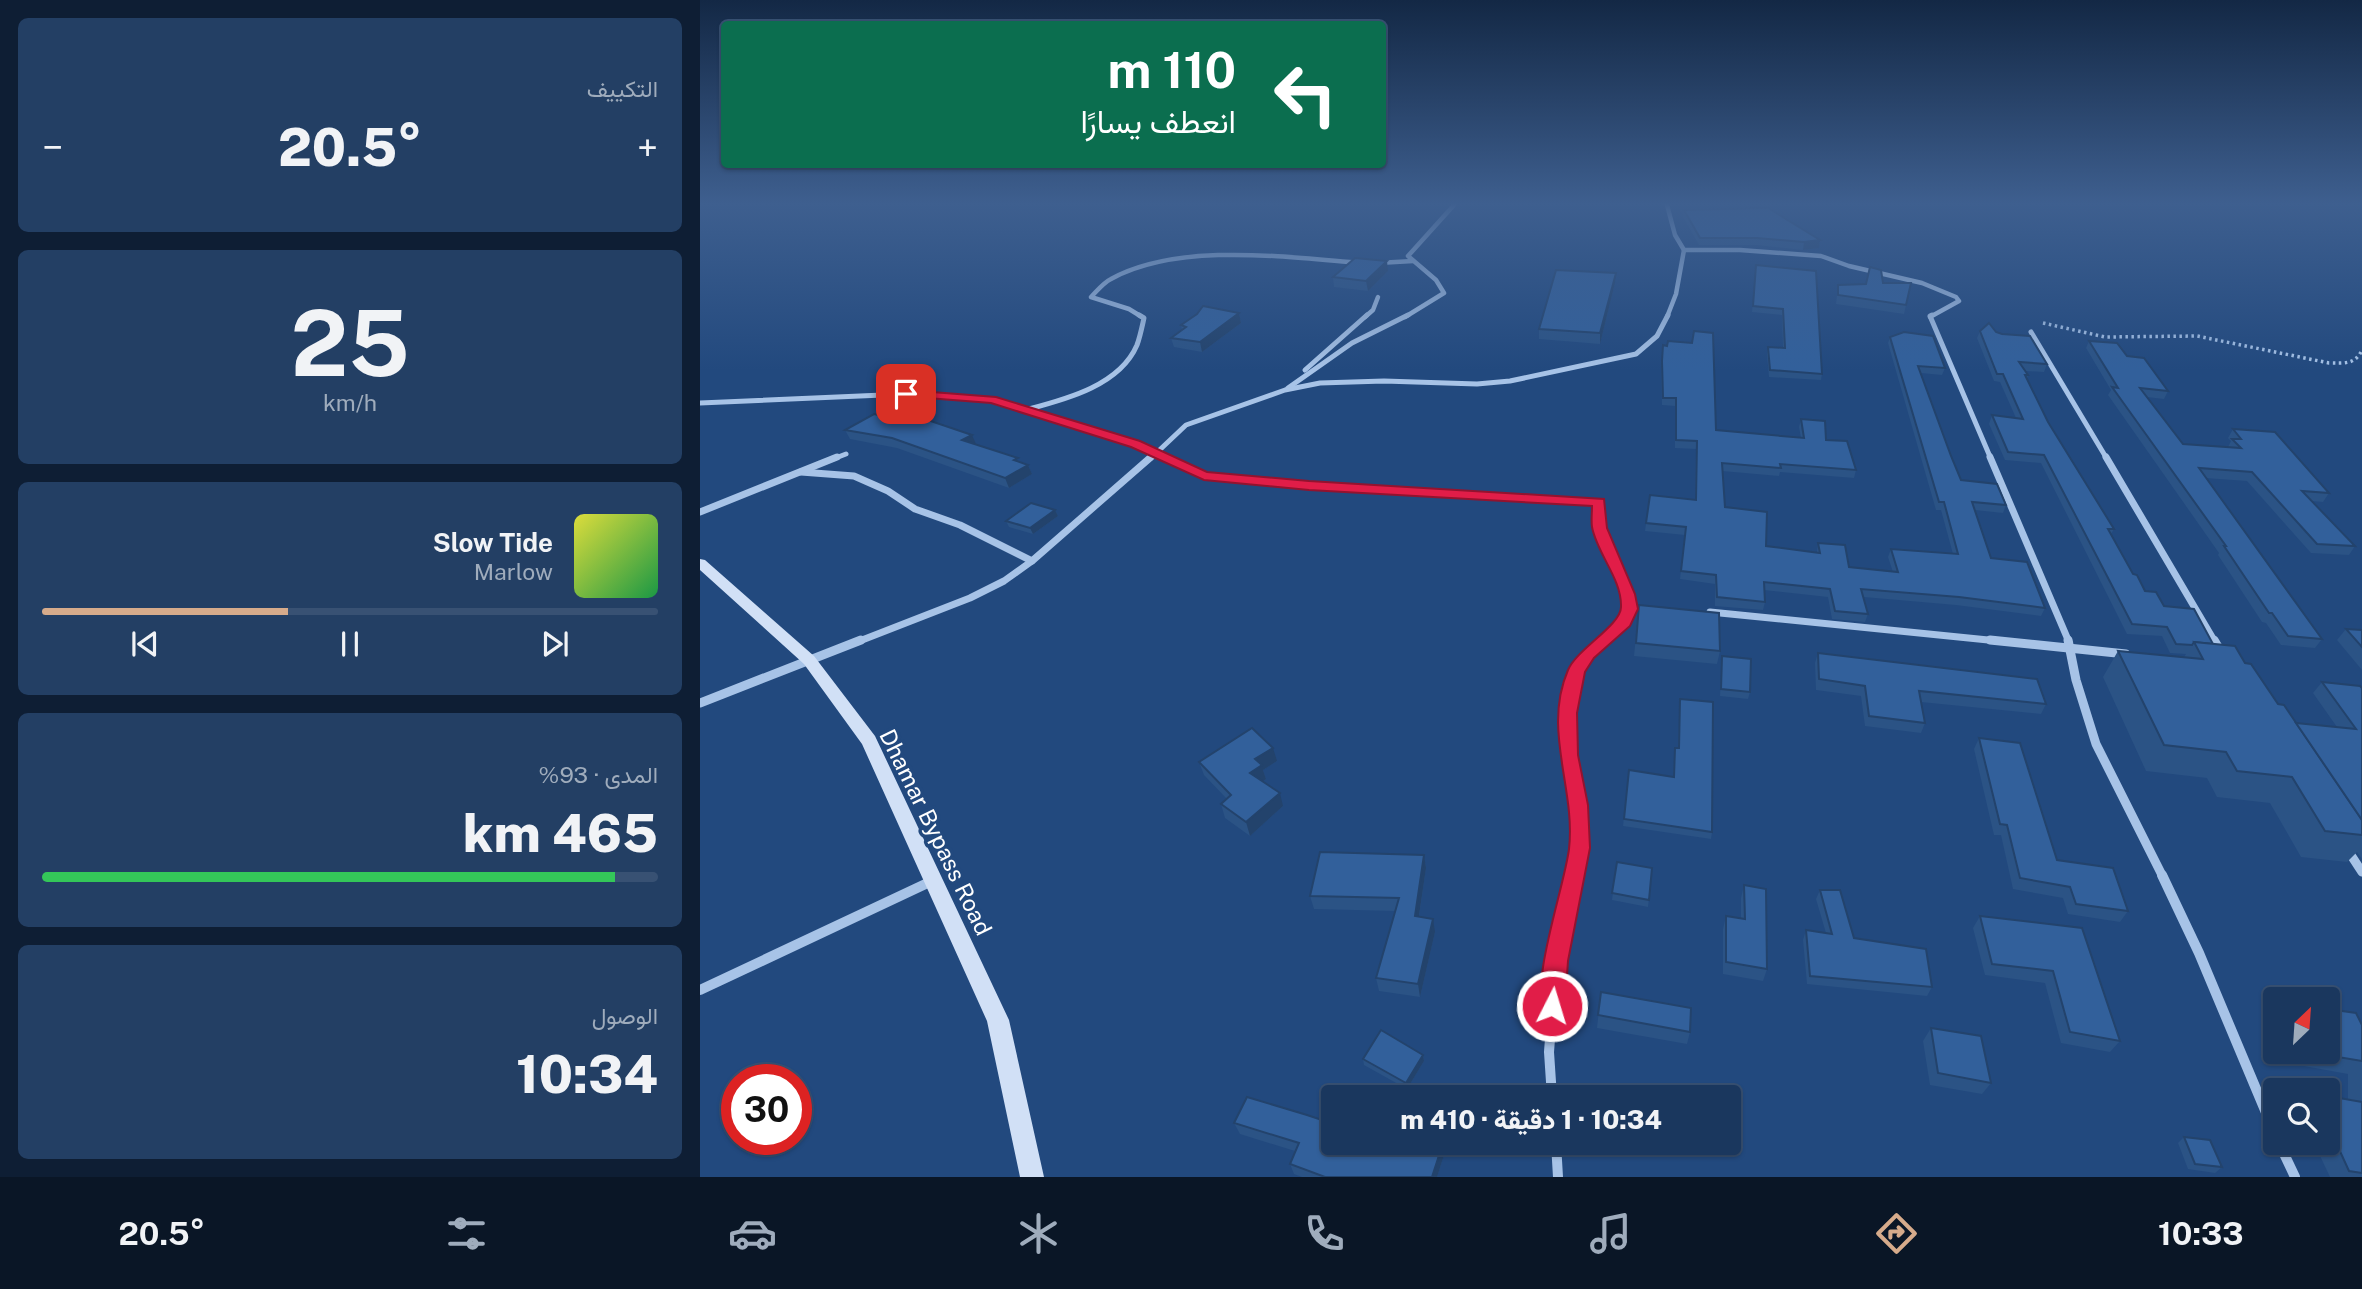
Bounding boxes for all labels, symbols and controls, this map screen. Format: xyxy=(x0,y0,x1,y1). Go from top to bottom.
text: 110 m xyxy=(1108,41,1236,99)
icon: left xyxy=(1260,49,1351,140)
text: التكييف xyxy=(587,75,658,102)
text: انعطف يسارًا xyxy=(1080,103,1236,140)
text: 20.5° xyxy=(278,117,422,178)
text: − xyxy=(42,125,63,170)
text: + xyxy=(637,125,658,170)
text: 25 xyxy=(290,290,410,396)
pin xyxy=(876,364,936,424)
icon: arrive xyxy=(887,375,925,413)
text: km/h xyxy=(323,389,377,416)
text: Slow Tide xyxy=(433,527,553,558)
text: Marlow xyxy=(474,558,553,585)
icon: previous xyxy=(126,625,164,663)
icon: pause xyxy=(331,625,369,663)
icon: next xyxy=(536,625,574,663)
street label: Dhamar Bypass Road xyxy=(874,724,998,940)
text: المدى · 93% xyxy=(539,761,658,788)
text: 465 km xyxy=(463,803,658,864)
position arrow xyxy=(1515,969,1589,1043)
north arrow xyxy=(2263,987,2340,1064)
map controls xyxy=(2263,987,2340,1155)
text: الوصول xyxy=(592,1002,658,1029)
text: 10:34 xyxy=(516,1044,658,1105)
speed limit sign: 30 xyxy=(721,1064,812,1155)
button: search xyxy=(2263,1078,2340,1155)
text: 10:34 · 1 دقيقة · 410 m xyxy=(1400,1104,1662,1135)
icon: filters xyxy=(442,1209,491,1258)
icon: car xyxy=(728,1209,777,1258)
icon: climate xyxy=(1014,1209,1063,1258)
icon: phone xyxy=(1300,1209,1349,1258)
icon: music xyxy=(1586,1209,1635,1258)
icon: directions xyxy=(1872,1209,1921,1258)
text: 20.5° xyxy=(119,1215,205,1252)
text: 10:33 xyxy=(2158,1215,2243,1252)

